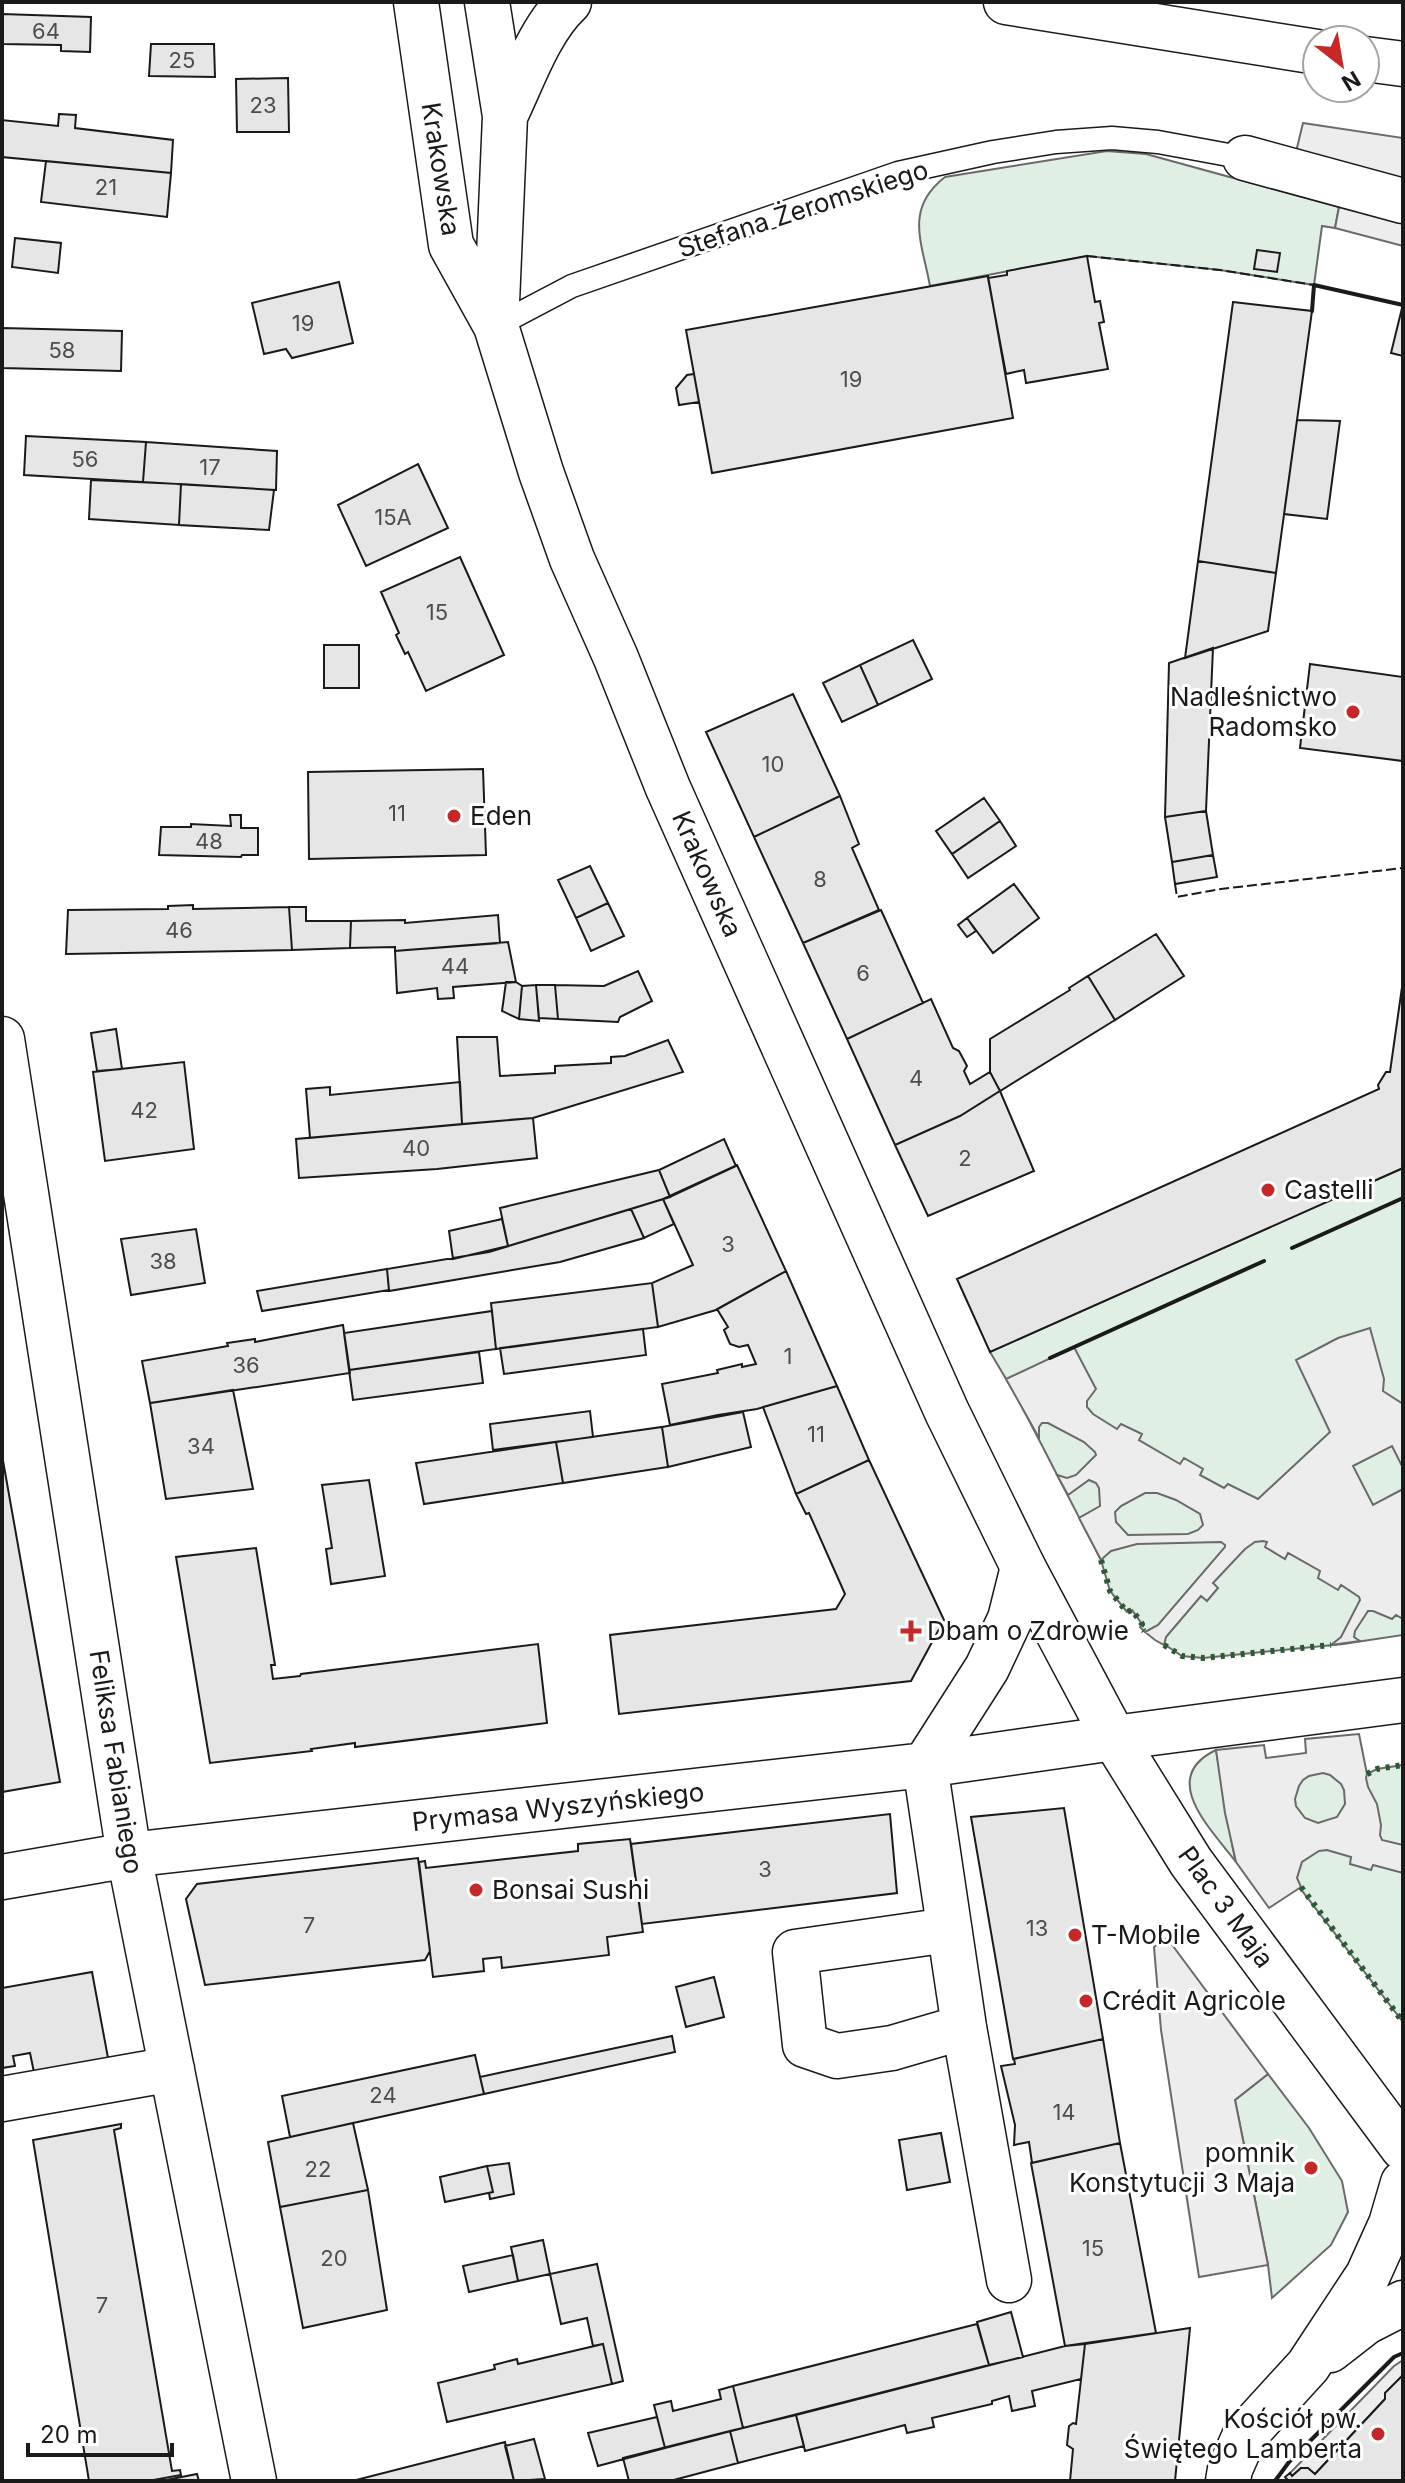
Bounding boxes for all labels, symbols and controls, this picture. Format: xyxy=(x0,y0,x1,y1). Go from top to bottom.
house number: 64 xyxy=(32,18,60,44)
north arrow xyxy=(1301,24,1381,104)
house number: 25 xyxy=(169,47,195,73)
text: N xyxy=(1337,66,1365,97)
house number: 23 xyxy=(249,92,277,118)
street label: Krakowska xyxy=(416,100,467,238)
street label: Stefana Żeromskiego xyxy=(674,153,932,264)
house number: 21 xyxy=(95,174,117,200)
house number: 19 xyxy=(292,310,314,336)
house number: 58 xyxy=(49,337,75,363)
house number: 19 xyxy=(840,366,862,392)
house number: 56 xyxy=(71,446,99,472)
house number: 17 xyxy=(199,454,221,480)
house number: 15A xyxy=(374,504,412,530)
house number: 15 xyxy=(426,599,448,625)
place label: Nadleśnictwo Radomsko xyxy=(1170,681,1337,742)
marker: Nadleśnictwo Radomsko xyxy=(1344,703,1362,721)
house number: 10 xyxy=(762,751,784,777)
house number: 11 xyxy=(388,800,406,826)
place label: Eden xyxy=(470,800,532,831)
street label: Krakowska xyxy=(666,806,749,942)
marker: Eden xyxy=(445,807,463,825)
house number: 48 xyxy=(195,828,223,854)
house number: 8 xyxy=(813,866,827,892)
house number: 46 xyxy=(165,917,193,943)
house number: 44 xyxy=(441,953,469,979)
house number: 6 xyxy=(856,960,870,986)
house number: 4 xyxy=(909,1065,923,1091)
house number: 42 xyxy=(130,1097,158,1123)
house number: 40 xyxy=(402,1135,430,1161)
house number: 2 xyxy=(958,1145,972,1171)
place label: Castelli xyxy=(1284,1174,1374,1205)
marker: Castelli xyxy=(1259,1181,1277,1199)
house number: 3 xyxy=(721,1231,735,1257)
house number: 38 xyxy=(149,1248,177,1274)
house number: 1 xyxy=(784,1343,792,1369)
house number: 36 xyxy=(232,1352,260,1378)
house number: 11 xyxy=(807,1421,825,1447)
house number: 34 xyxy=(187,1433,215,1459)
place label: Dbam o Zdrowie xyxy=(927,1615,1129,1646)
marker: Dbam o Zdrowie xyxy=(902,1622,920,1640)
street label: Feliksa Fabianiego xyxy=(83,1648,150,1876)
street label: Prymasa Wyszyńskiego xyxy=(410,1776,706,1837)
street label: Plac 3 Maja xyxy=(1172,1840,1281,1973)
house number: 3 xyxy=(758,1856,772,1882)
place label: Bonsai Sushi xyxy=(492,1874,649,1905)
marker: Bonsai Sushi xyxy=(467,1881,485,1899)
house number: 7 xyxy=(303,1912,315,1938)
house number: 13 xyxy=(1026,1915,1048,1941)
place label: T-Mobile xyxy=(1091,1919,1201,1950)
marker: T-Mobile xyxy=(1066,1926,1084,1944)
place label: Crédit Agricole xyxy=(1102,1985,1286,2016)
marker: Crédit Agricole xyxy=(1077,1992,1095,2010)
house number: 24 xyxy=(369,2082,397,2108)
house number: 14 xyxy=(1052,2099,1076,2125)
place label: pomnik Konstytucji 3 Maja xyxy=(1069,2137,1295,2198)
house number: 22 xyxy=(305,2156,331,2182)
marker: pomnik Konstytucji 3 Maja xyxy=(1302,2159,1320,2177)
house number: 15 xyxy=(1082,2235,1104,2261)
house number: 20 xyxy=(320,2245,348,2271)
house number: 7 xyxy=(96,2292,108,2318)
place label: Kościół pw. Świętego Lamberta xyxy=(1124,2403,1362,2464)
scale bar xyxy=(28,2407,172,2457)
text: 20 m xyxy=(40,2420,98,2449)
marker: Kościół pw. Świętego Lamberta xyxy=(1369,2425,1387,2443)

